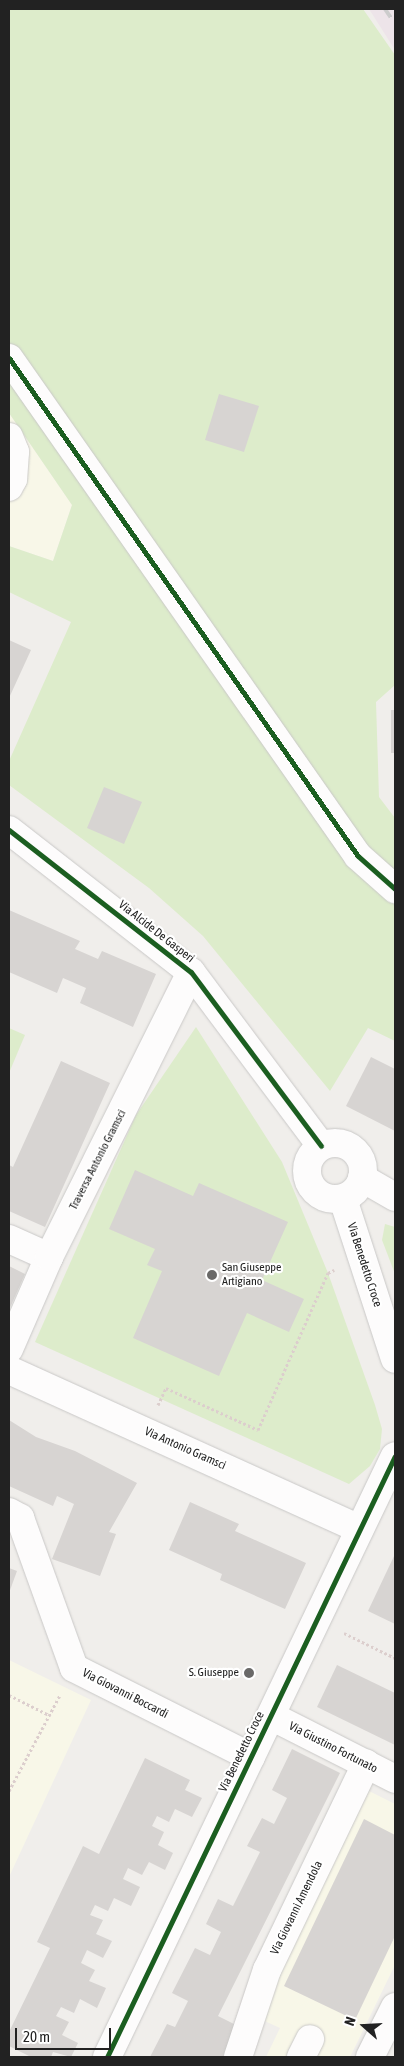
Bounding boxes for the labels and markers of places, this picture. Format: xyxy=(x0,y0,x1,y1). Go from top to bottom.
place label: San Giuseppe Artigiano xyxy=(222,1261,282,1289)
marker: San Giuseppe Artigiano xyxy=(206,1269,218,1281)
place label: S. Giuseppe xyxy=(189,1666,239,1680)
marker: S. Giuseppe xyxy=(243,1667,255,1679)

